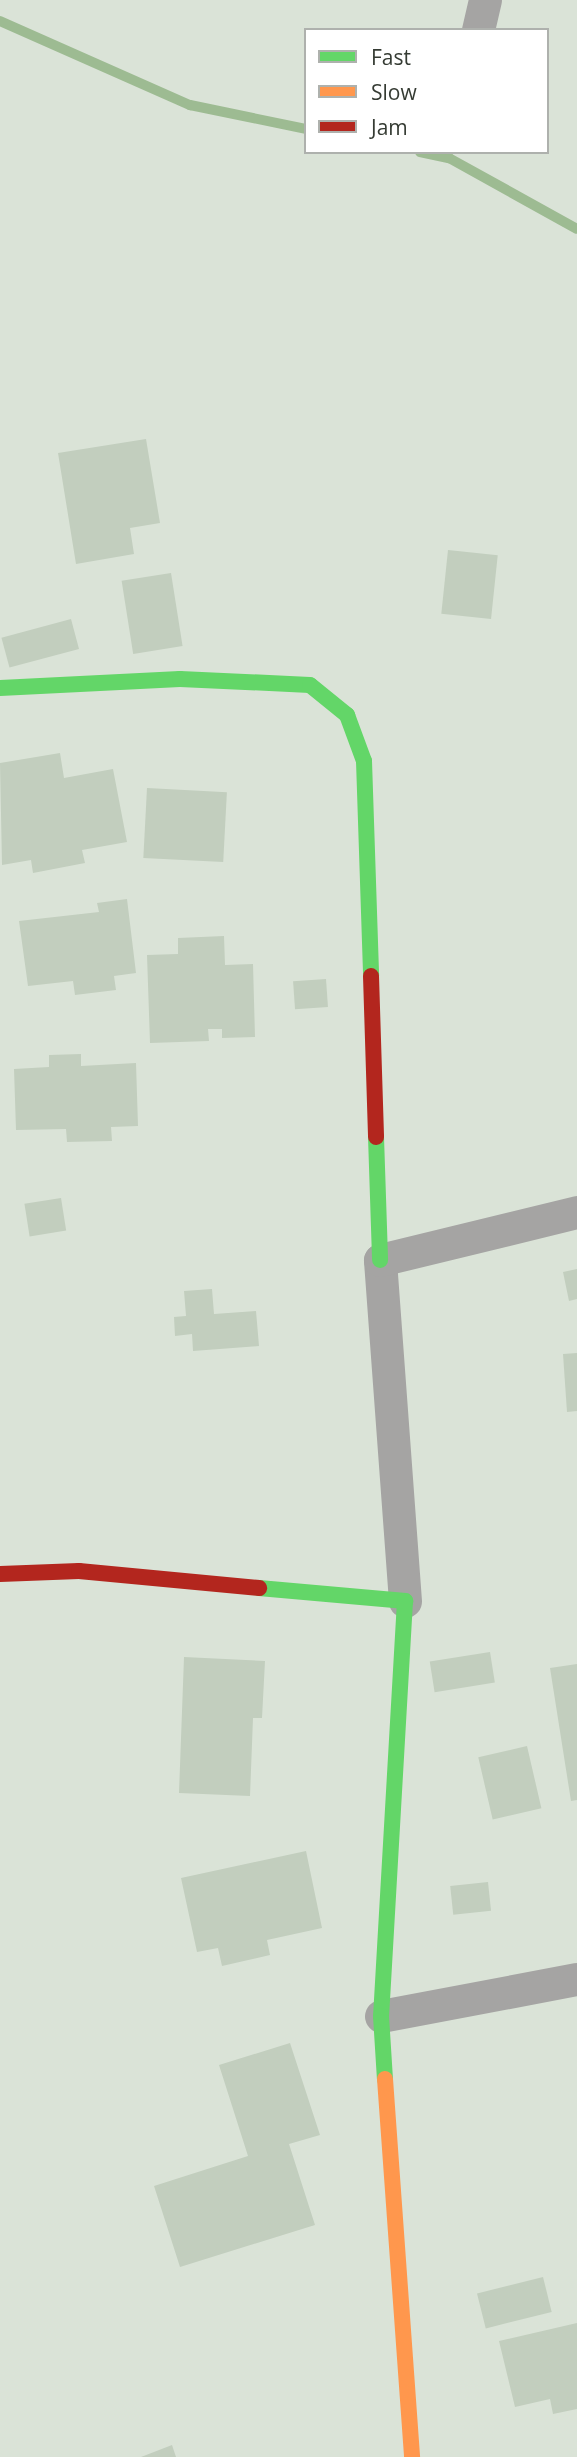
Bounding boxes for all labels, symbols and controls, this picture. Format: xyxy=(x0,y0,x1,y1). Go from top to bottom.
legend xyxy=(304,28,549,154)
text: Fast xyxy=(371,43,411,71)
text: Slow xyxy=(371,78,417,106)
text: Jam xyxy=(371,113,408,141)

